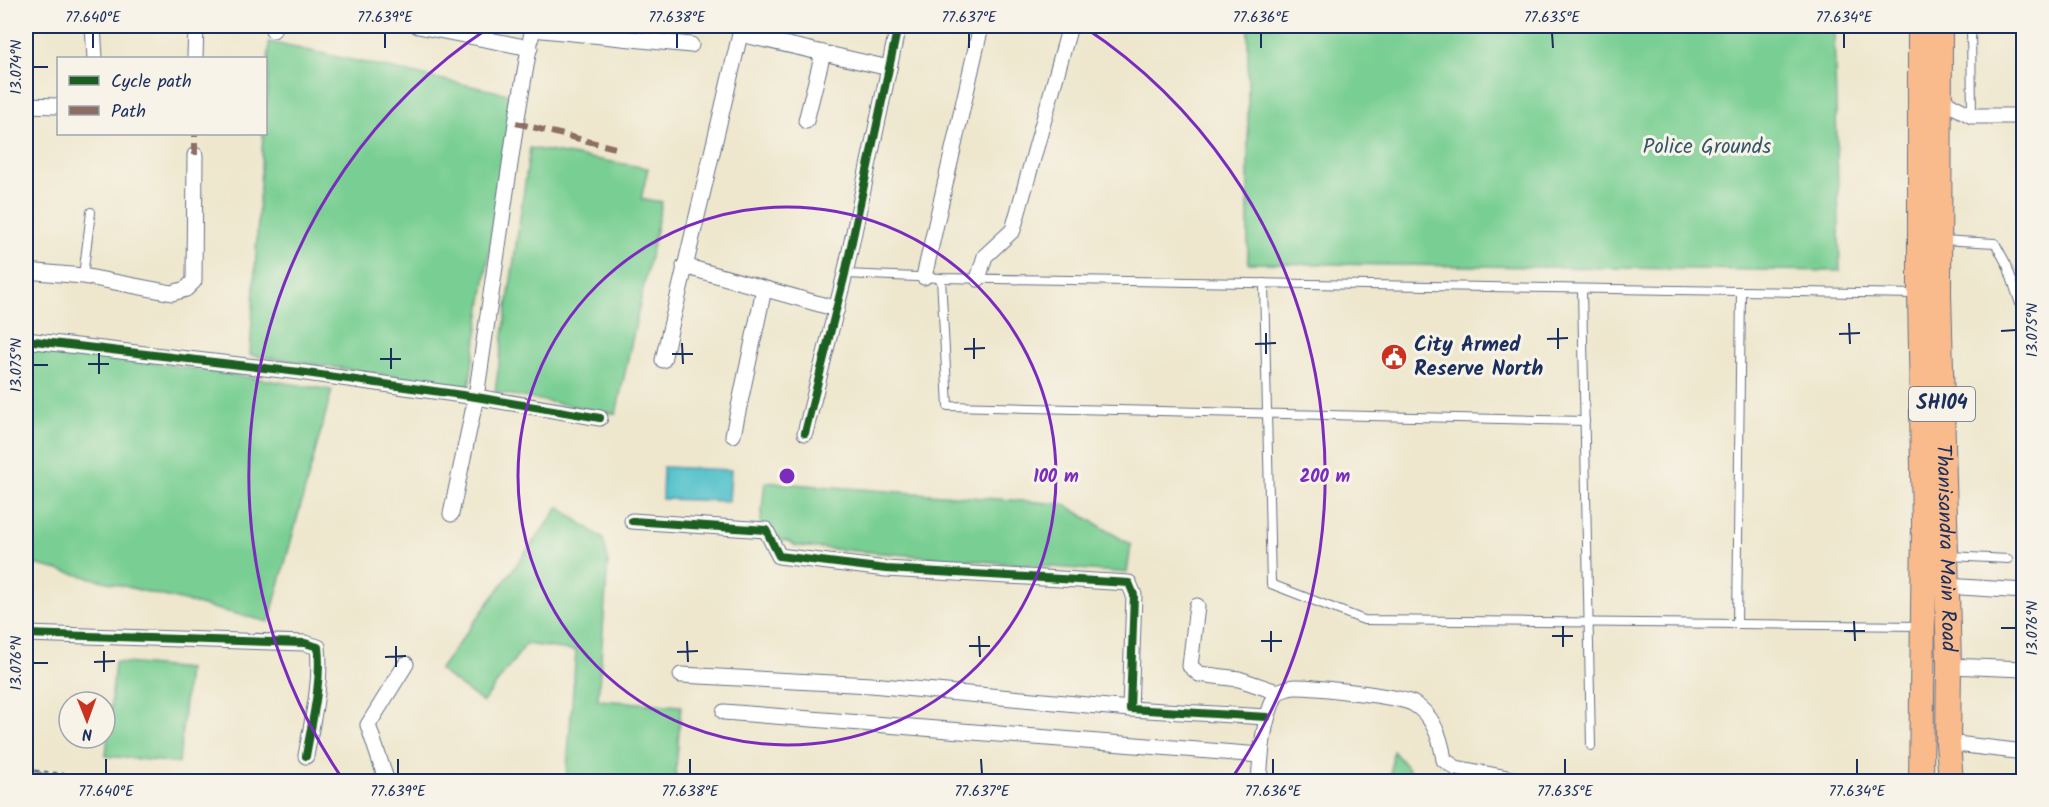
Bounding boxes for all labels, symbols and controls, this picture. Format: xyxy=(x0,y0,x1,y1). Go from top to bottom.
text: 77.640°E xyxy=(65,6,122,30)
text: 77.639°E xyxy=(357,6,414,30)
text: 77.638°E xyxy=(648,6,707,30)
text: 77.637°E xyxy=(941,6,998,30)
text: 77.636°E xyxy=(1233,6,1290,30)
text: 77.635°E xyxy=(1524,6,1581,30)
text: 77.634°E xyxy=(1816,6,1873,30)
text: 13.074°N xyxy=(5,40,29,94)
legend xyxy=(57,57,267,135)
text: Cycle path xyxy=(111,68,192,97)
text: Path xyxy=(111,98,146,127)
park label: Police Grounds xyxy=(1643,131,1771,164)
text: 13.075°N xyxy=(2021,303,2045,357)
place label: City Armed Reserve North xyxy=(1414,329,1544,386)
text: 13.075°N xyxy=(5,338,29,392)
public building icon: City Armed Reserve North xyxy=(1379,342,1409,372)
road number: SH104 xyxy=(1909,387,1975,421)
street label: Thanisandra Main Road xyxy=(1927,444,1965,653)
text: 100 m xyxy=(1033,463,1079,492)
text: 200 m xyxy=(1300,463,1351,492)
centre of rings xyxy=(777,466,797,486)
text: 13.076°N xyxy=(2021,601,2045,655)
text: 13.076°N xyxy=(5,636,29,690)
north arrow xyxy=(57,690,117,750)
text: N xyxy=(82,721,93,746)
text: 77.640°E xyxy=(78,780,135,804)
text: 77.639°E xyxy=(370,780,427,804)
text: 77.638°E xyxy=(661,780,720,804)
text: 77.637°E xyxy=(954,780,1011,804)
text: 77.636°E xyxy=(1245,780,1302,804)
text: 77.635°E xyxy=(1537,780,1594,804)
text: 77.634°E xyxy=(1829,780,1886,804)

